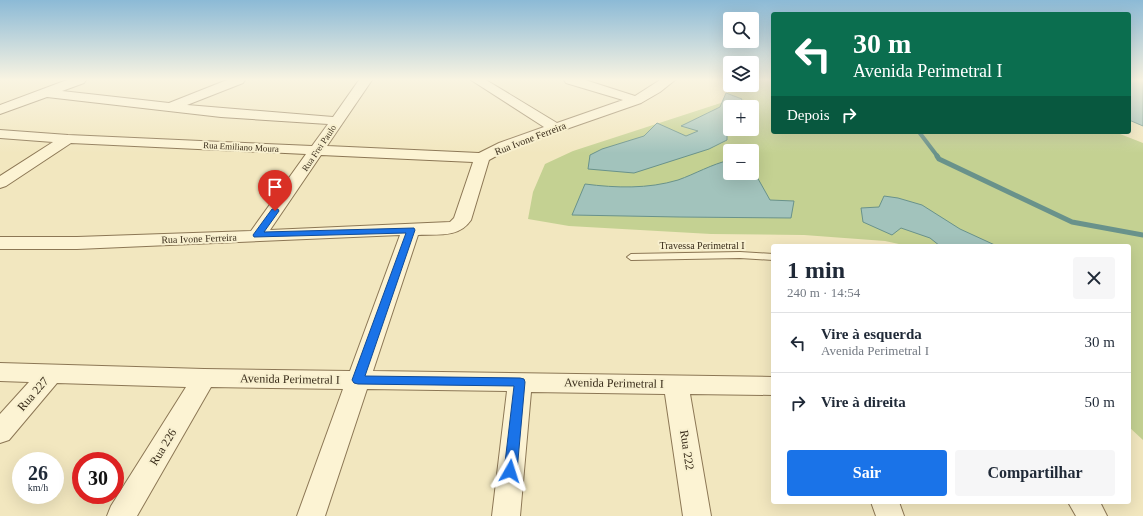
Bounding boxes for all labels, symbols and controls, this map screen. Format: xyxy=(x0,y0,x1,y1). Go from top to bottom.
map controls xyxy=(723,12,759,180)
button: search xyxy=(723,12,759,48)
icon: left xyxy=(787,28,839,80)
text: 30 m xyxy=(853,28,911,59)
button: layers xyxy=(723,56,759,92)
text: Avenida Perimetral I xyxy=(853,61,1003,81)
button: + xyxy=(723,100,759,136)
icon: right xyxy=(838,104,860,126)
text: Depois xyxy=(787,107,830,123)
street label: Rua Ivone Ferreira xyxy=(493,120,568,157)
street label: Rua Frei Paulo xyxy=(300,122,339,173)
street label: Rua Emiliano Moura xyxy=(203,140,279,154)
button: − xyxy=(723,144,759,180)
pin xyxy=(258,170,292,211)
icon: arrive xyxy=(264,176,286,198)
street label: Rua Ivone Ferreira xyxy=(161,232,238,245)
street label: Travessa Perimetral I xyxy=(659,240,745,251)
text: 1 min xyxy=(787,257,845,283)
button: close xyxy=(1073,257,1115,299)
text: 240 m · 14:54 xyxy=(787,285,860,300)
text: Vire à esquerda xyxy=(821,326,922,342)
icon: left xyxy=(787,332,809,354)
text: 30 m xyxy=(1085,334,1115,350)
text: Avenida Perimetral I xyxy=(821,343,929,358)
street label: Avenida Perimetral I xyxy=(240,371,340,387)
street label: Rua 227 xyxy=(14,374,52,414)
street label: Avenida Perimetral I xyxy=(564,375,664,391)
icon: right xyxy=(787,392,809,414)
text: Vire à direita xyxy=(821,394,906,410)
text: 50 m xyxy=(1085,394,1115,410)
street label: Rua 226 xyxy=(147,426,179,468)
street label: Rua 222 xyxy=(677,429,697,471)
position arrow xyxy=(489,450,531,492)
button: Sair xyxy=(787,450,947,496)
button: Compartilhar xyxy=(955,450,1115,496)
speed limit sign: 30 xyxy=(72,452,124,504)
text: 26 xyxy=(28,462,48,484)
text: km/h xyxy=(28,482,48,493)

